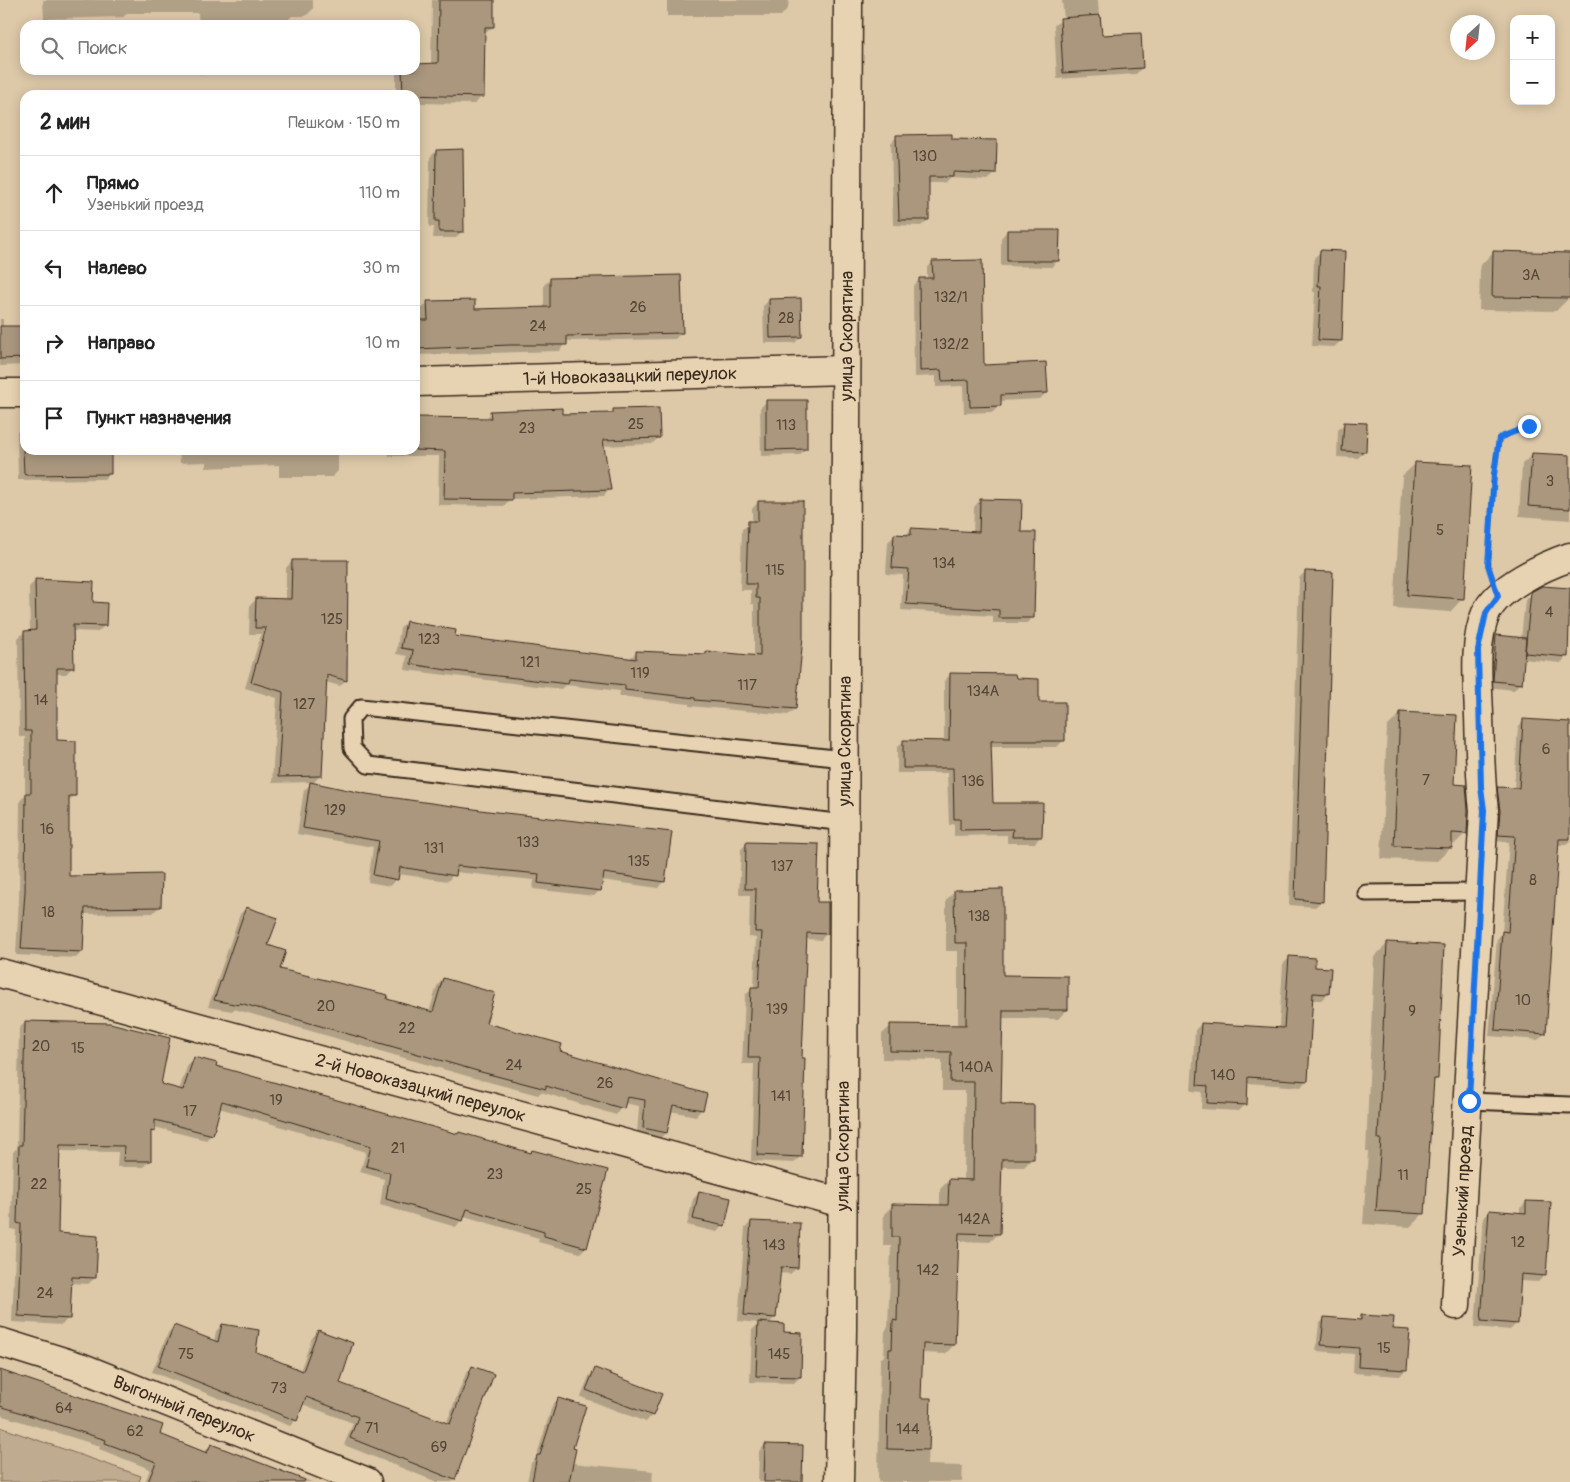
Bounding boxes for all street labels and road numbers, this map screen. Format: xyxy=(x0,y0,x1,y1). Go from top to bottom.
street label: улица Скорятина xyxy=(835,271,858,402)
street label: 1-й Новоказацкий переулок xyxy=(522,362,737,390)
street label: улица Скорятина xyxy=(833,676,856,807)
street label: 2-й Новоказацкий переулок xyxy=(313,1048,528,1128)
street label: улица Скорятина xyxy=(831,1081,855,1212)
street label: Узенький проезд xyxy=(1447,1125,1478,1257)
street label: Выгонный переулок xyxy=(110,1370,259,1448)

